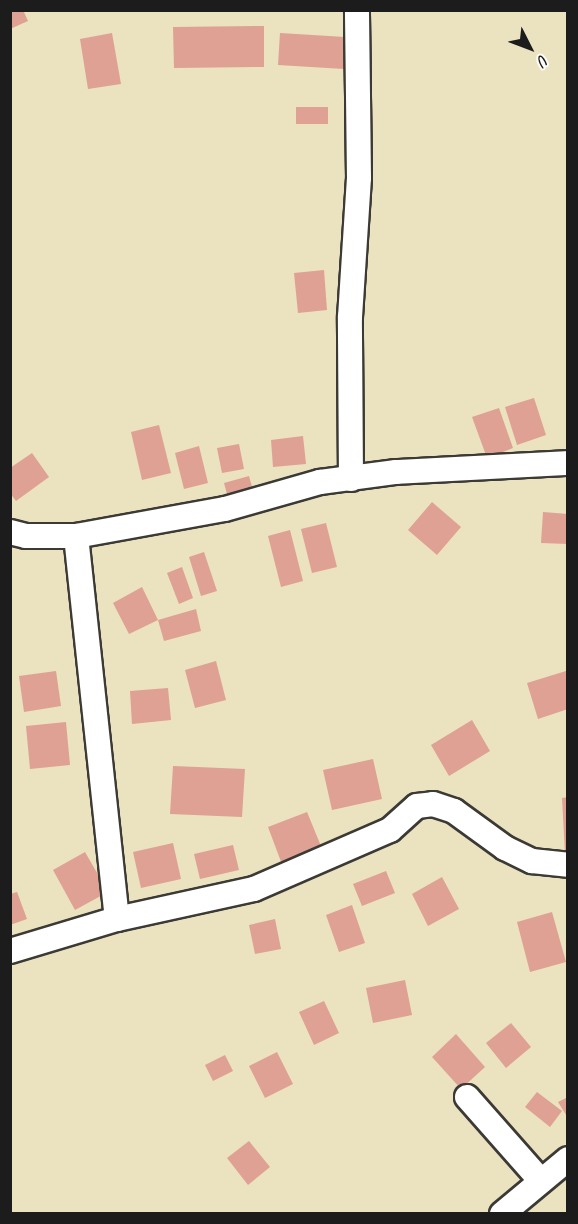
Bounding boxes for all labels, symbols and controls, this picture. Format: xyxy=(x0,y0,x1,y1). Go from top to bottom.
north arrow xyxy=(500,18,560,78)
text: U xyxy=(533,50,553,70)

